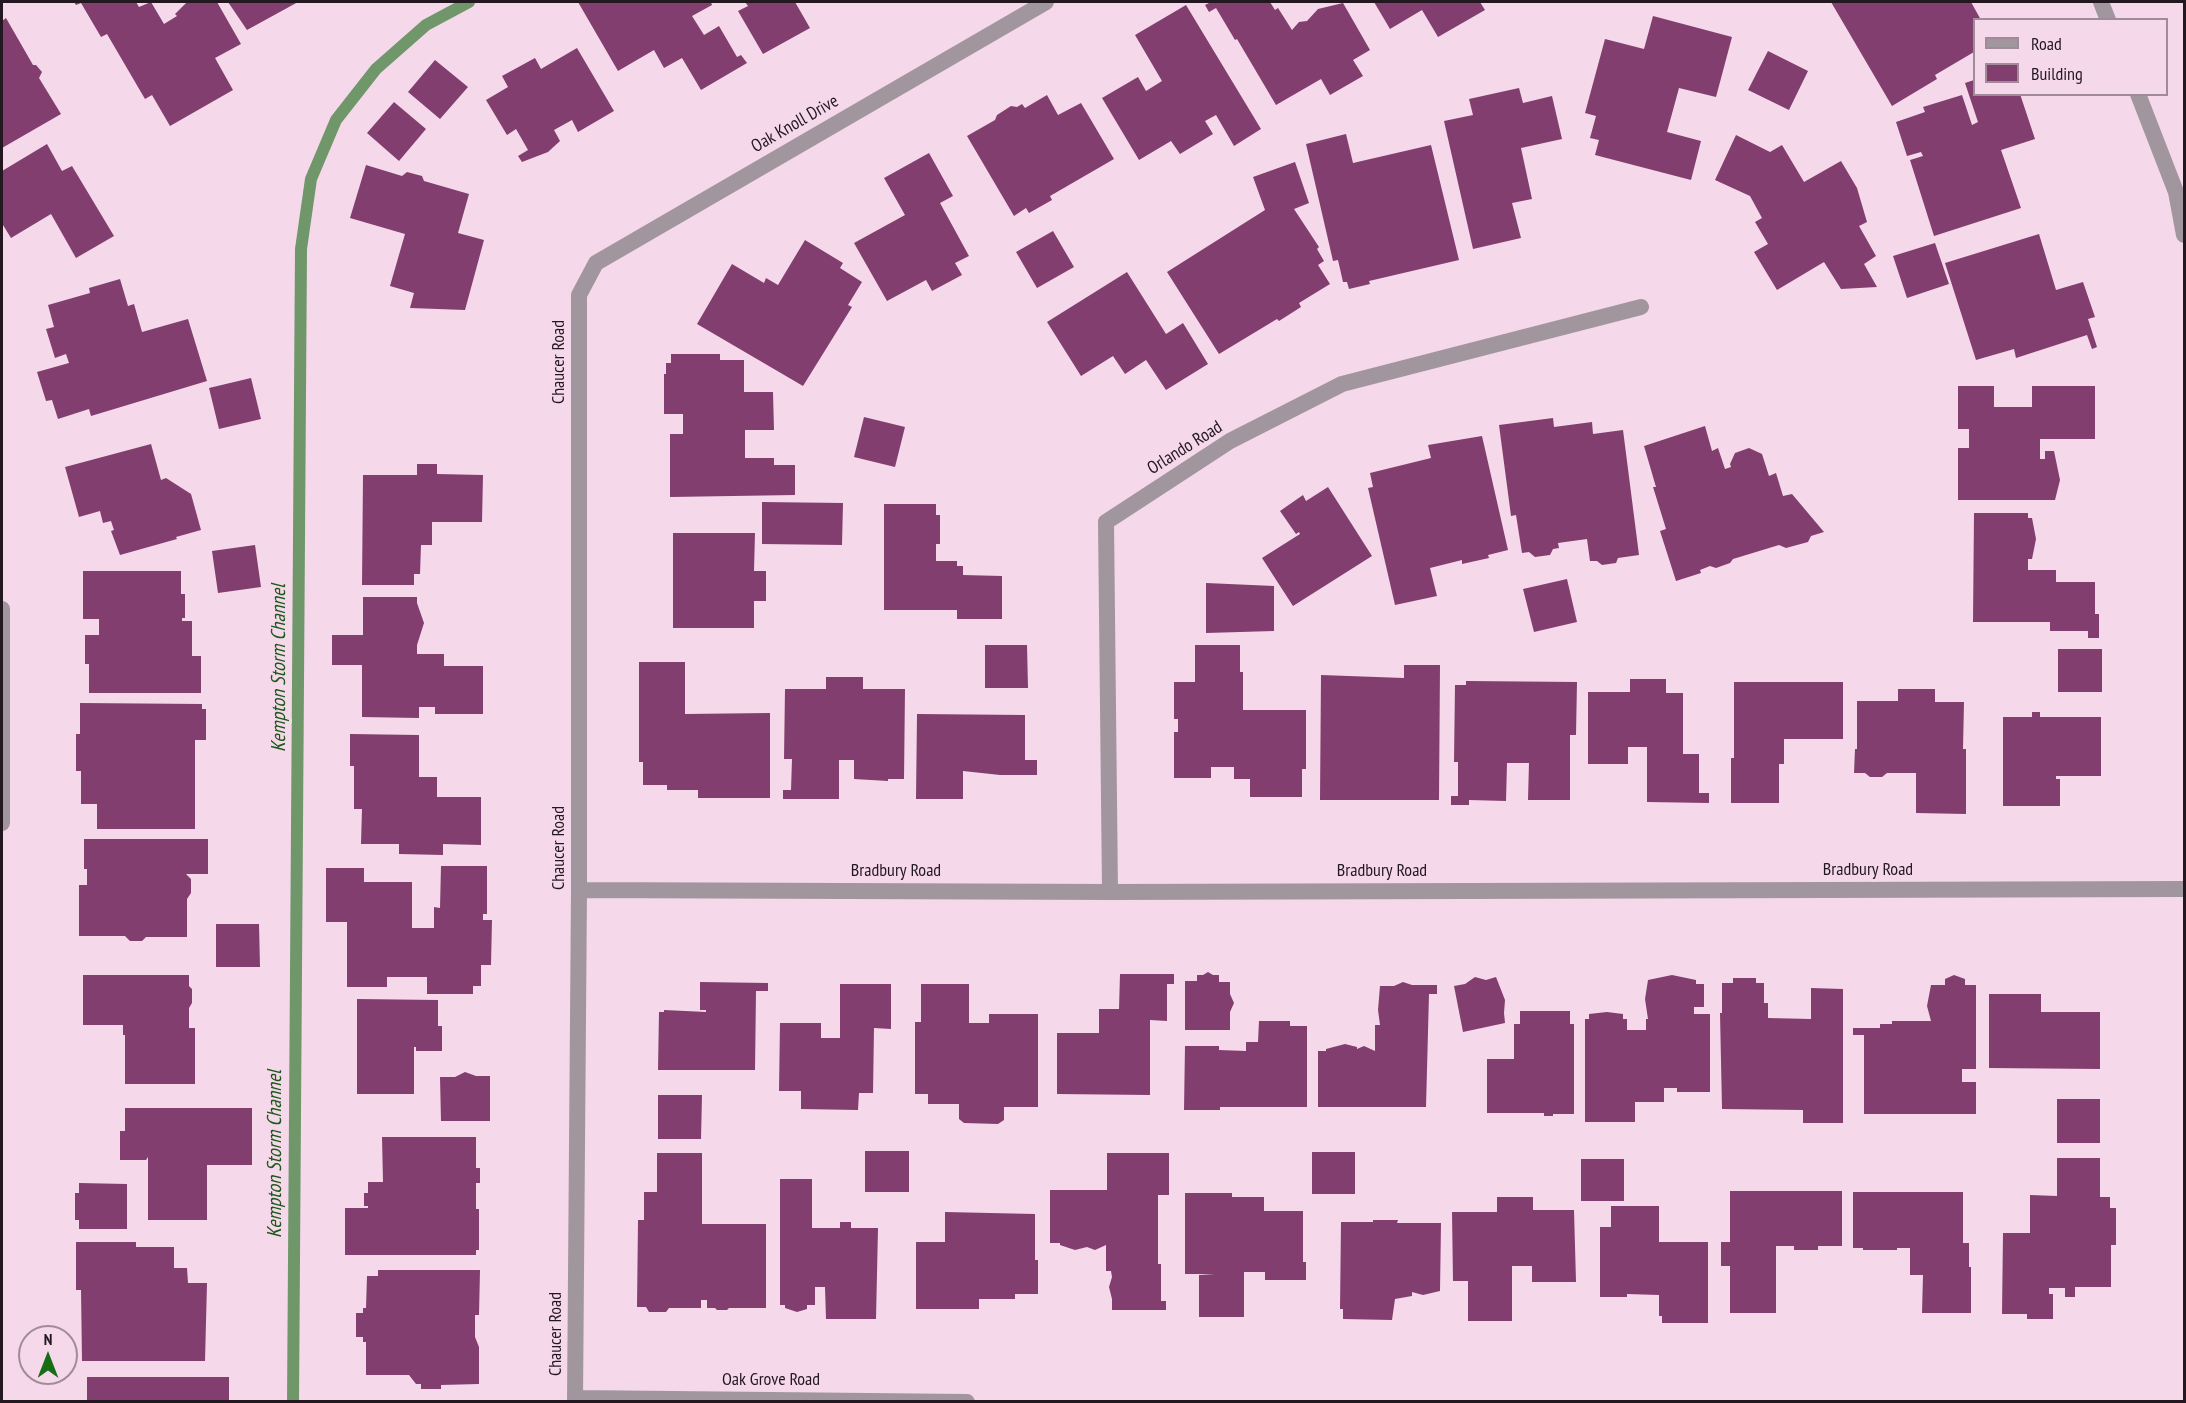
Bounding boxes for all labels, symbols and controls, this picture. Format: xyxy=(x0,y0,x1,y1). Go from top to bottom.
legend xyxy=(1973,18,2168,96)
text: Road xyxy=(2031,32,2062,55)
text: Building xyxy=(2031,62,2083,85)
street label: Oak Knoll Drive xyxy=(748,90,842,158)
street label: Chaucer Road xyxy=(548,320,570,404)
street label: Orlando Road xyxy=(1144,417,1226,479)
water label: Kempton Storm Channel xyxy=(267,584,291,752)
street label: Chaucer Road xyxy=(548,806,570,890)
street label: Bradbury Road xyxy=(1823,859,1913,881)
street label: Bradbury Road xyxy=(851,860,941,882)
street label: Bradbury Road xyxy=(1337,860,1427,882)
water label: Kempton Storm Channel xyxy=(263,1070,287,1238)
street label: Chaucer Road xyxy=(545,1292,567,1376)
north arrow xyxy=(18,1325,78,1385)
text: N xyxy=(44,1329,52,1349)
street label: Oak Grove Road xyxy=(722,1369,820,1391)

